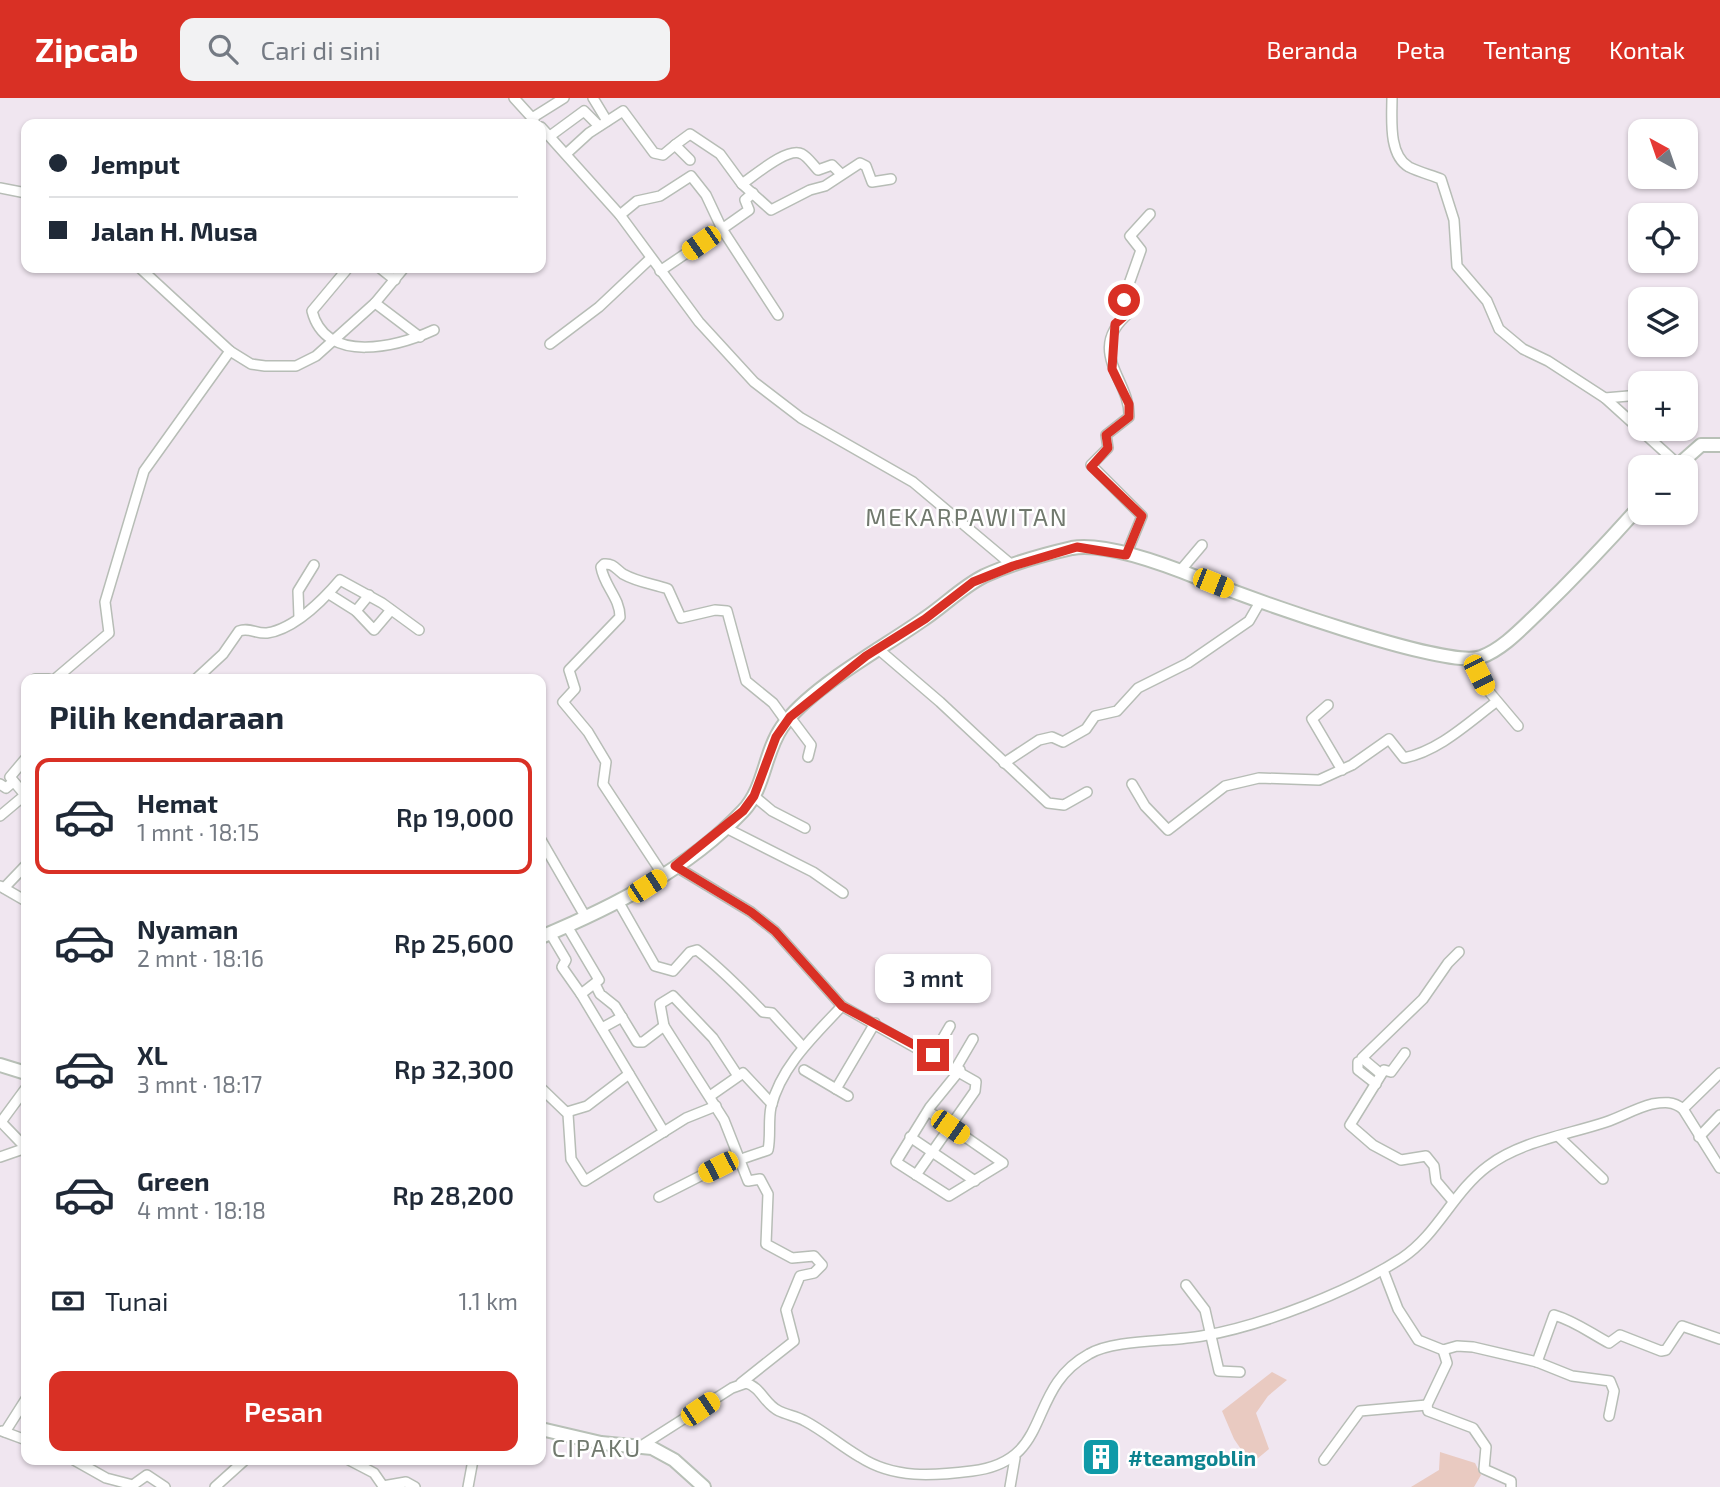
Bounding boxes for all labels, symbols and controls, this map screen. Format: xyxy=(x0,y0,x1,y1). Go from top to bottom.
search box xyxy=(180,18,670,81)
text: Zipcab xyxy=(35,29,138,69)
icon: search xyxy=(204,30,242,68)
text: Cari di sini xyxy=(260,34,381,65)
text: Beranda xyxy=(1267,35,1358,64)
text: Peta xyxy=(1396,35,1445,64)
text: Tentang xyxy=(1483,35,1571,64)
text: Kontak xyxy=(1609,35,1685,64)
north arrow xyxy=(1628,119,1698,189)
map controls xyxy=(1628,119,1698,525)
text: Jemput xyxy=(91,148,180,179)
button: locate xyxy=(1628,203,1698,273)
text: Jalan H. Musa xyxy=(91,215,258,246)
car xyxy=(678,222,725,264)
route start xyxy=(1108,284,1140,316)
button: layers xyxy=(1628,287,1698,357)
button: + xyxy=(1628,371,1698,441)
button: − xyxy=(1628,455,1698,525)
district label: MEKARPAWITAN xyxy=(865,502,1069,531)
car xyxy=(1190,565,1237,601)
car xyxy=(1461,652,1498,698)
text: Pilih kendaraan xyxy=(49,697,284,735)
icon: car xyxy=(53,785,116,848)
text: Hemat xyxy=(137,787,218,818)
text: Rp 19,000 xyxy=(396,801,514,832)
text: 1 mnt · 18:15 xyxy=(137,818,259,846)
car xyxy=(624,866,671,906)
icon: car xyxy=(53,911,116,974)
text: Nyaman xyxy=(137,913,238,944)
text: Rp 25,600 xyxy=(394,927,514,958)
text: 2 mnt · 18:16 xyxy=(137,944,264,972)
callout: 3 mnt xyxy=(875,954,991,1002)
text: 3 mnt xyxy=(903,964,963,992)
icon: car xyxy=(53,1037,116,1100)
text: XL xyxy=(137,1039,168,1070)
route end xyxy=(917,1039,949,1071)
text: Rp 32,300 xyxy=(394,1053,514,1084)
text: 3 mnt · 18:17 xyxy=(137,1070,262,1098)
car xyxy=(927,1106,974,1148)
car xyxy=(695,1148,742,1186)
icon: car xyxy=(53,1163,116,1226)
text: Green xyxy=(137,1165,210,1196)
text: Rp 28,200 xyxy=(392,1179,514,1210)
text: 4 mnt · 18:18 xyxy=(137,1196,266,1224)
icon: cash xyxy=(49,1282,87,1320)
text: Tunai xyxy=(105,1285,168,1316)
text: 1.1 km xyxy=(458,1287,518,1315)
button: Pesan xyxy=(49,1371,518,1451)
car xyxy=(677,1389,724,1429)
district label: CIPAKU xyxy=(552,1433,642,1462)
building icon: #teamgoblin xyxy=(1080,1436,1122,1478)
place label: #teamgoblin xyxy=(1128,1445,1256,1470)

